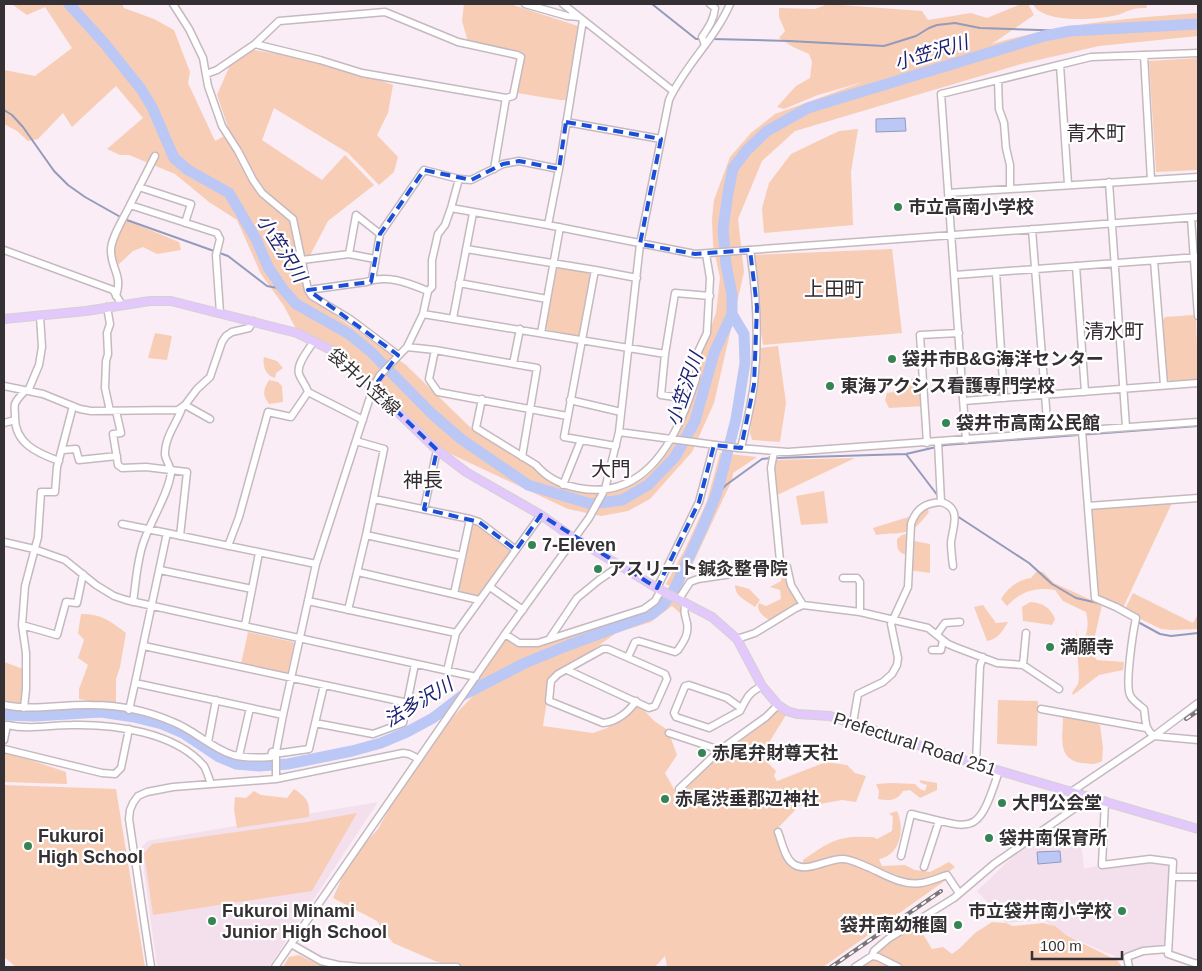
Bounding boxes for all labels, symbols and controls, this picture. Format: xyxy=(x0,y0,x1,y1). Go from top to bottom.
water label: 小笠沢川 xyxy=(892,31,972,74)
district label: 青木町 xyxy=(1066,122,1126,144)
place label: 市立高南小学校 xyxy=(908,197,1034,217)
marker: 市立高南小学校 xyxy=(892,201,904,213)
water label: 小笠沢川 xyxy=(253,210,312,288)
district label: 上田町 xyxy=(804,278,864,300)
district label: 清水町 xyxy=(1084,320,1144,342)
street label: 袋井小笠線 xyxy=(324,344,404,420)
water label: 小笠沢川 xyxy=(662,348,707,429)
place label: 袋井市B&G海洋センター xyxy=(902,349,1104,369)
marker: 袋井市B&G海洋センター xyxy=(886,353,898,365)
place label: 東海アクシス看護専門学校 xyxy=(840,376,1055,396)
marker: 東海アクシス看護専門学校 xyxy=(824,380,836,392)
place label: 袋井市高南公民館 xyxy=(956,413,1100,433)
marker: 袋井市高南公民館 xyxy=(940,417,952,429)
district label: 大門 xyxy=(591,458,631,480)
district label: 神長 xyxy=(403,469,443,491)
place label: 7-Eleven xyxy=(542,535,616,555)
marker: 7-Eleven xyxy=(526,539,538,551)
place label: アスリート鍼灸整骨院 xyxy=(608,559,788,579)
marker: アスリート鍼灸整骨院 xyxy=(592,563,604,575)
place label: 満願寺 xyxy=(1060,637,1114,657)
marker: 満願寺 xyxy=(1044,641,1056,653)
water label: 法多沢川 xyxy=(380,673,458,731)
street label: Prefectural Road 251 xyxy=(831,708,999,780)
place label: 赤尾弁財尊天社 xyxy=(712,743,838,763)
marker: 赤尾弁財尊天社 xyxy=(696,747,708,759)
place label: 赤尾渋垂郡辺神社 xyxy=(675,789,819,809)
marker: 赤尾渋垂郡辺神社 xyxy=(659,793,671,805)
place label: 大門公会堂 xyxy=(1012,793,1102,813)
marker: 大門公会堂 xyxy=(996,797,1008,809)
place label: Fukuroi High School xyxy=(38,826,143,867)
place label: 袋井南保育所 xyxy=(999,828,1107,848)
marker: 袋井南保育所 xyxy=(983,832,995,844)
marker: Fukuroi High School xyxy=(22,840,34,852)
place label: Fukuroi Minami Junior High School xyxy=(222,901,387,942)
place label: 市立袋井南小学校 xyxy=(968,901,1112,921)
marker: 市立袋井南小学校 xyxy=(1116,905,1128,917)
marker: Fukuroi Minami Junior High School xyxy=(206,915,218,927)
place label: 袋井南幼稚園 xyxy=(840,915,948,935)
marker: 袋井南幼稚園 xyxy=(952,919,964,931)
scale bar xyxy=(1032,928,1122,960)
text: 100 m xyxy=(1040,937,1082,954)

